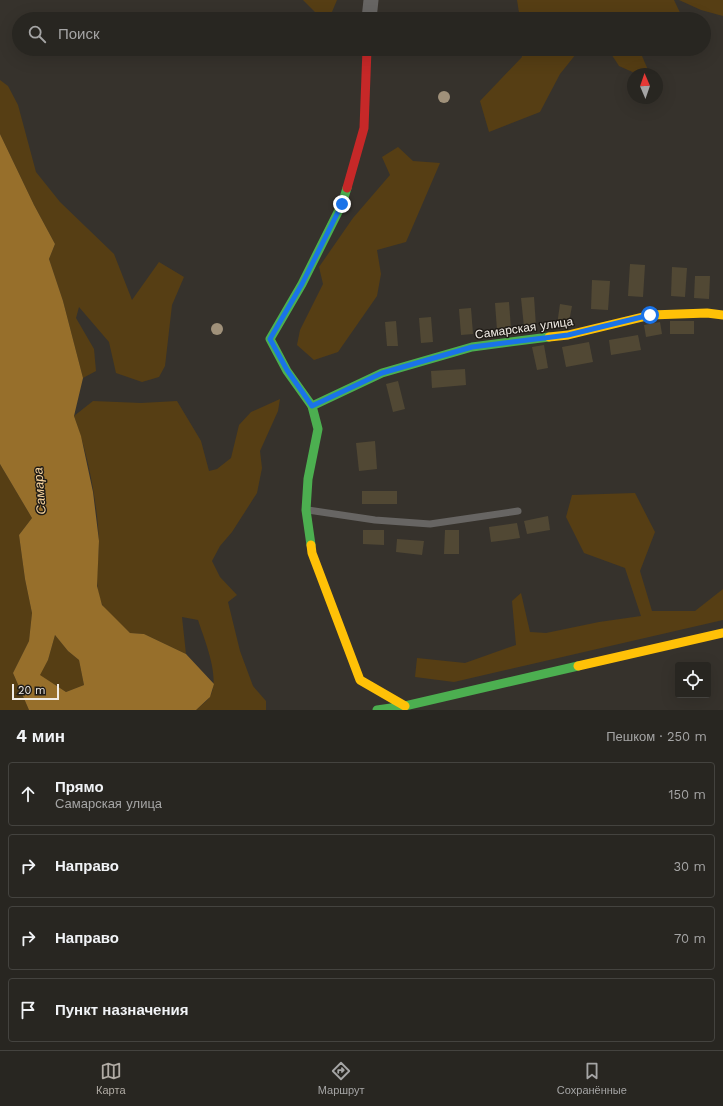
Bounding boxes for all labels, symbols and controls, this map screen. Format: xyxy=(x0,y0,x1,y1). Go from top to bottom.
search box xyxy=(12,12,711,56)
icon: search xyxy=(26,23,48,45)
text: Поиск xyxy=(58,25,100,43)
north arrow xyxy=(627,68,663,104)
route end xyxy=(333,195,351,213)
route start xyxy=(641,306,659,324)
street label: Самарская улица xyxy=(474,314,574,342)
water label: Самара xyxy=(30,467,49,515)
map controls xyxy=(675,662,711,698)
button: locate xyxy=(675,662,711,698)
scale bar xyxy=(12,682,59,701)
text: 20 m xyxy=(18,684,46,697)
text: 4 мин xyxy=(16,726,65,746)
text: Пешком · 250 m xyxy=(606,729,707,744)
text: Прямо xyxy=(55,778,104,796)
icon: ahead xyxy=(17,783,39,805)
text: 150 m xyxy=(668,787,706,802)
text: Самарская улица xyxy=(55,796,162,811)
icon: right xyxy=(17,855,39,877)
text: Направо xyxy=(55,857,119,875)
text: 30 m xyxy=(674,859,706,874)
icon: right xyxy=(17,927,39,949)
text: Направо xyxy=(55,929,119,947)
text: 70 m xyxy=(674,931,706,946)
icon: arrive xyxy=(17,999,39,1021)
text: Пункт назначения xyxy=(55,1001,188,1019)
tab: Карта xyxy=(96,1060,126,1097)
tab: Маршрут xyxy=(318,1060,365,1097)
tab: Сохранённые xyxy=(557,1060,627,1097)

